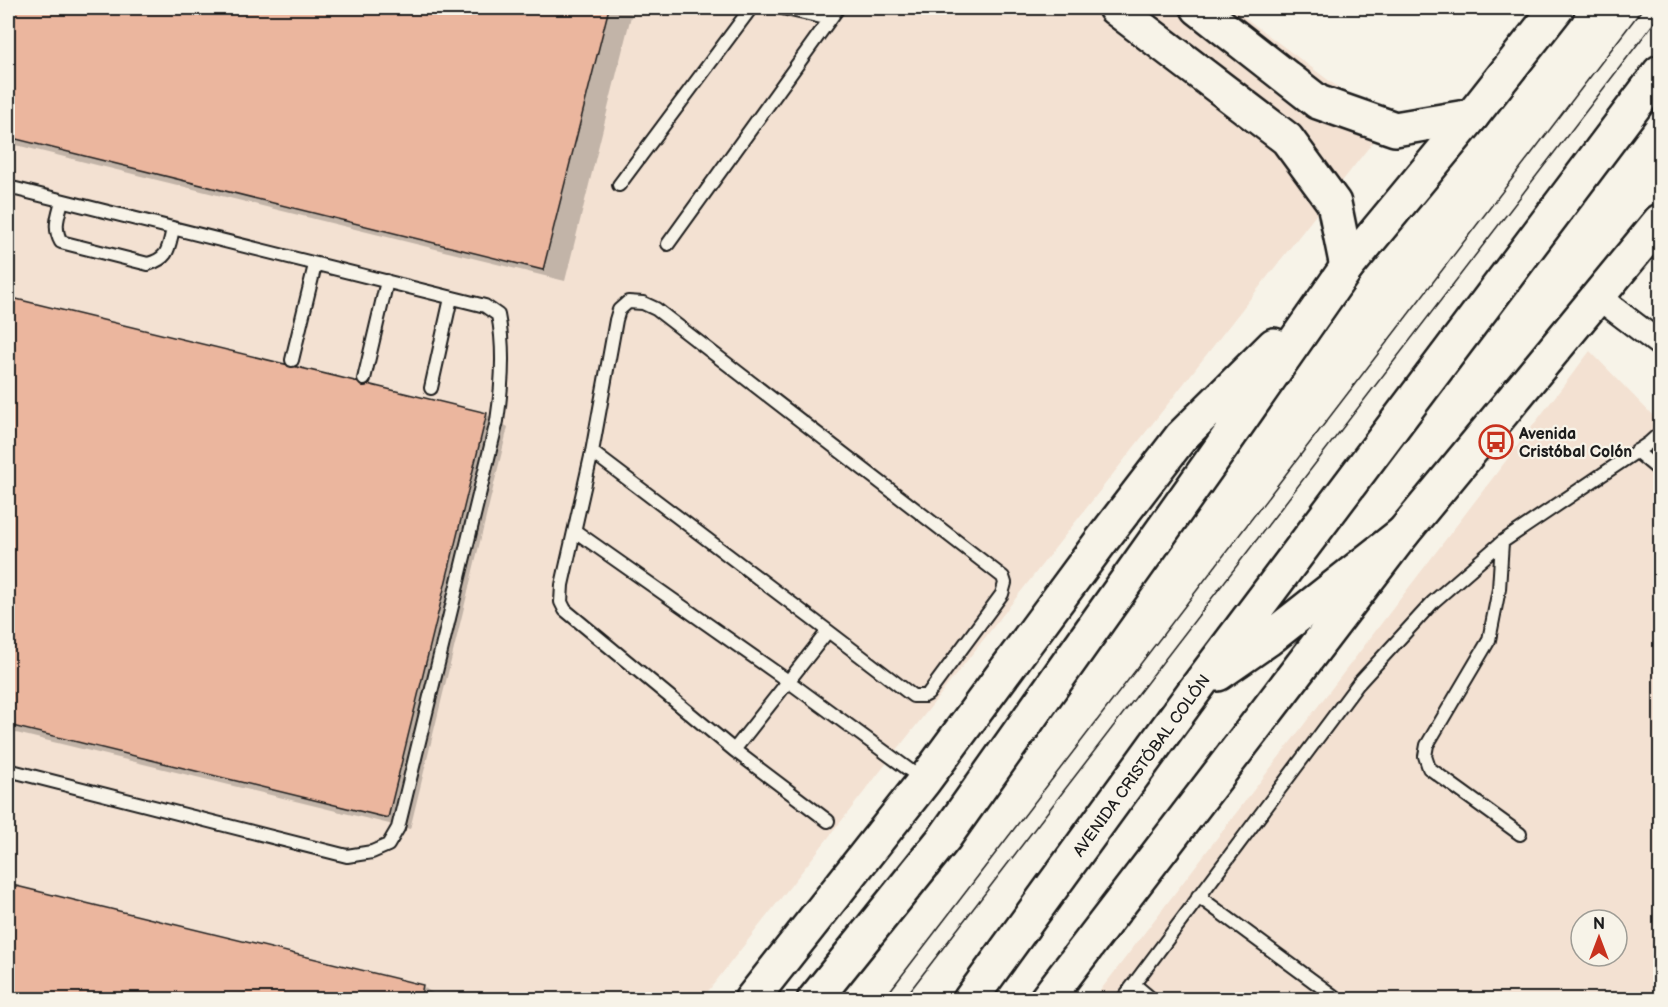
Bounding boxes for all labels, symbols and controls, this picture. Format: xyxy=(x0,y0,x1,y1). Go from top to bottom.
bus stop icon: Avenida Cristóbal Colón xyxy=(1478,424,1514,460)
place label: Avenida Cristóbal Colón xyxy=(1518,425,1632,462)
street label: AVENIDA CRISTÓBAL COLÓN xyxy=(1068,670,1215,861)
north arrow xyxy=(1569,908,1629,968)
text: N xyxy=(1593,915,1605,934)

